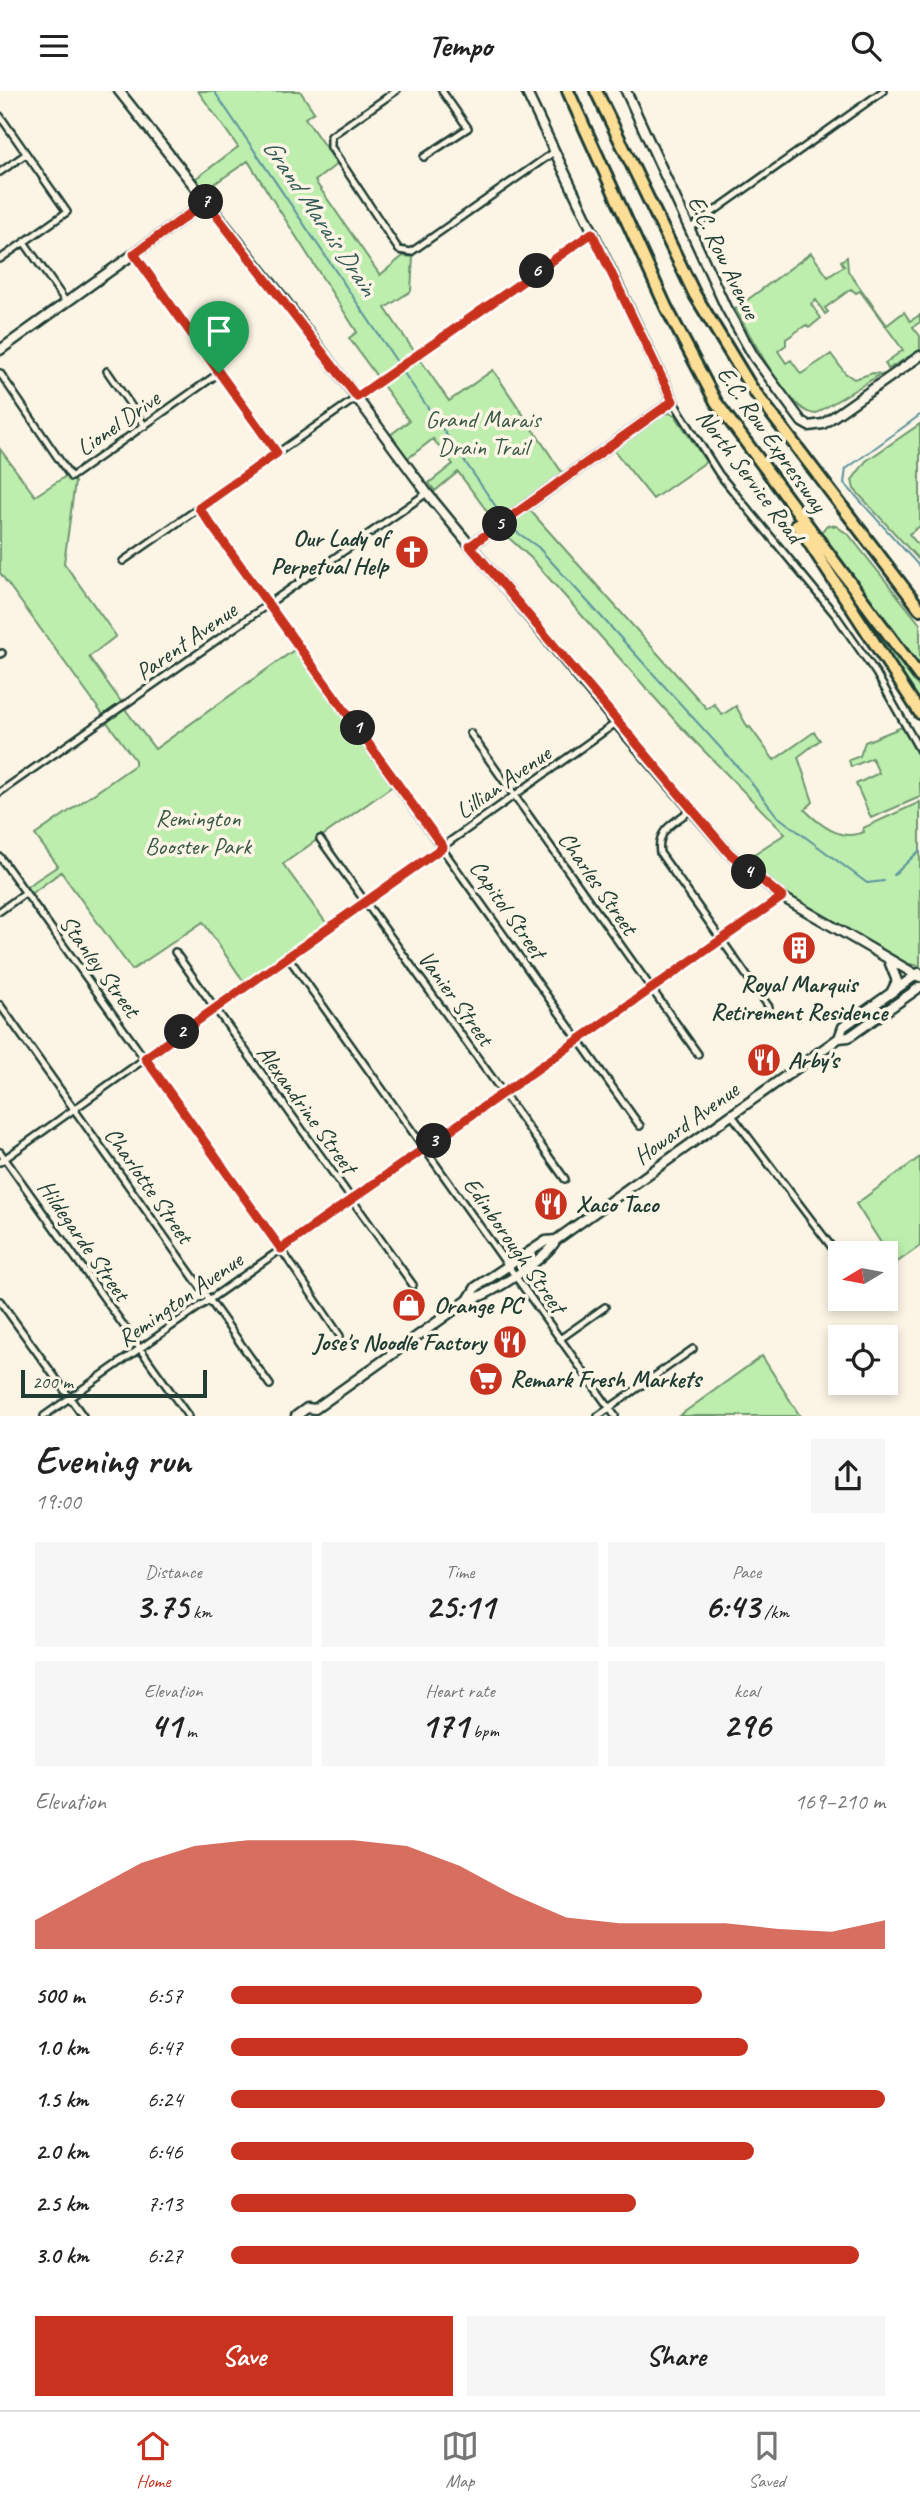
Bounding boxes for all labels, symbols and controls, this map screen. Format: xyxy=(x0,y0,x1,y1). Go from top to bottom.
text: Tempo xyxy=(428,25,492,66)
icon: menu xyxy=(35,27,73,65)
icon: search xyxy=(847,27,885,65)
water label: Grand Marais Drain xyxy=(255,132,386,304)
pin: 7 xyxy=(188,185,224,219)
text: 7 xyxy=(201,189,210,213)
street label: E.C. Row Avenue xyxy=(681,190,768,326)
pin: 6 xyxy=(520,253,554,289)
text: 6 xyxy=(532,258,541,282)
pin xyxy=(189,301,249,373)
icon: arrive xyxy=(200,312,238,350)
street label: E.C. Row Expressway xyxy=(711,360,834,519)
street label: Lionel Drive xyxy=(71,382,167,462)
street label: North Service Road xyxy=(690,403,812,552)
park label: Grand Marais Drain Trail xyxy=(426,404,542,462)
pin: 5 xyxy=(482,507,518,541)
text: 5 xyxy=(495,511,504,535)
place label: Our Lady of Perpetual Help xyxy=(271,523,394,581)
church icon: Our Lady of Perpetual Help xyxy=(393,533,431,571)
street label: Parent Avenue xyxy=(130,594,244,687)
pin: 1 xyxy=(340,711,376,745)
text: 1 xyxy=(353,715,362,739)
street label: Lillian Avenue xyxy=(450,737,558,826)
park label: Remington Booster Park xyxy=(145,803,253,861)
street label: Charles Street xyxy=(552,826,646,942)
street label: Capitol Street xyxy=(463,854,555,967)
pin: 4 xyxy=(732,855,766,889)
text: 4 xyxy=(744,859,753,883)
street label: Stanley Street xyxy=(53,909,148,1025)
building icon: Royal Marquis Retirement Residence xyxy=(780,929,818,967)
street label: Vanier Street xyxy=(411,945,502,1053)
place label: Royal Marquis Retirement Residence xyxy=(711,969,889,1027)
pin: 2 xyxy=(164,1014,200,1049)
text: 2 xyxy=(177,1019,186,1043)
street label: Alexandrine Street xyxy=(250,1039,366,1182)
restaurant icon: Arby's xyxy=(745,1041,783,1079)
place label: Arby's xyxy=(788,1045,841,1075)
street label: Howard Avenue xyxy=(628,1073,746,1171)
street label: Charlotte Street xyxy=(98,1121,201,1251)
pin: 3 xyxy=(416,1123,452,1159)
text: 3 xyxy=(429,1128,438,1152)
street label: Edinborough Street xyxy=(457,1171,575,1322)
street label: Hildegarde Street xyxy=(31,1173,138,1308)
restaurant icon: Xaco Taco xyxy=(532,1185,570,1223)
place label: Xaco Taco xyxy=(576,1189,661,1219)
north arrow xyxy=(828,1241,898,1311)
map controls xyxy=(828,1241,898,1395)
street label: Remington Avenue xyxy=(112,1244,250,1353)
shop icon: Orange PC xyxy=(390,1286,428,1324)
place label: Orange PC xyxy=(434,1290,525,1320)
restaurant icon: Jose's Noodle Factory xyxy=(491,1323,529,1361)
button: locate xyxy=(828,1325,898,1395)
place label: Jose's Noodle Factory xyxy=(311,1327,489,1357)
supermarket icon: Remark Fresh Markets xyxy=(467,1360,505,1398)
place label: Remark Fresh Markets xyxy=(510,1364,703,1394)
scale bar xyxy=(21,1367,206,1399)
text: 200 m xyxy=(32,1370,73,1394)
text: Evening run xyxy=(35,1437,191,1484)
button: share xyxy=(811,1439,885,1513)
text: 19:00 xyxy=(35,1487,81,1516)
text: Distance xyxy=(145,1560,202,1584)
text: Time xyxy=(445,1560,475,1584)
text: Pace xyxy=(732,1560,761,1584)
text: 3.75 xyxy=(135,1584,188,1629)
text: 25:11 xyxy=(425,1584,495,1629)
text: 6:43 xyxy=(704,1584,759,1629)
text: km xyxy=(188,1600,212,1624)
text: /km xyxy=(759,1600,789,1624)
text: Elevation xyxy=(144,1679,203,1703)
text: Heart rate xyxy=(425,1679,495,1703)
text: kcal xyxy=(734,1679,759,1703)
text: 41 xyxy=(150,1703,181,1748)
text: 171 xyxy=(421,1703,468,1748)
text: 296 xyxy=(723,1703,770,1748)
text: m xyxy=(181,1719,197,1743)
text: bpm xyxy=(468,1719,499,1743)
text: Elevation xyxy=(35,1787,106,1816)
text: 169–210 m xyxy=(794,1787,885,1816)
text: 500 m xyxy=(35,1981,84,2010)
text: 6:57 xyxy=(147,1981,183,2010)
text: 1.0 km xyxy=(35,2033,89,2062)
text: 6:47 xyxy=(147,2033,183,2062)
text: 1.5 km xyxy=(35,2085,88,2114)
text: 6:24 xyxy=(147,2085,183,2114)
text: 2.0 km xyxy=(35,2137,89,2166)
text: 6:46 xyxy=(147,2137,183,2166)
text: 2.5 km xyxy=(35,2189,88,2218)
text: 7:13 xyxy=(147,2189,183,2218)
text: 3.0 km xyxy=(35,2241,89,2270)
text: 6:27 xyxy=(147,2241,183,2270)
button: Save xyxy=(35,2316,453,2396)
button: Share xyxy=(467,2316,885,2396)
tab: Home xyxy=(134,2427,172,2493)
tab: Map xyxy=(441,2427,479,2493)
tab: Saved xyxy=(748,2427,786,2493)

